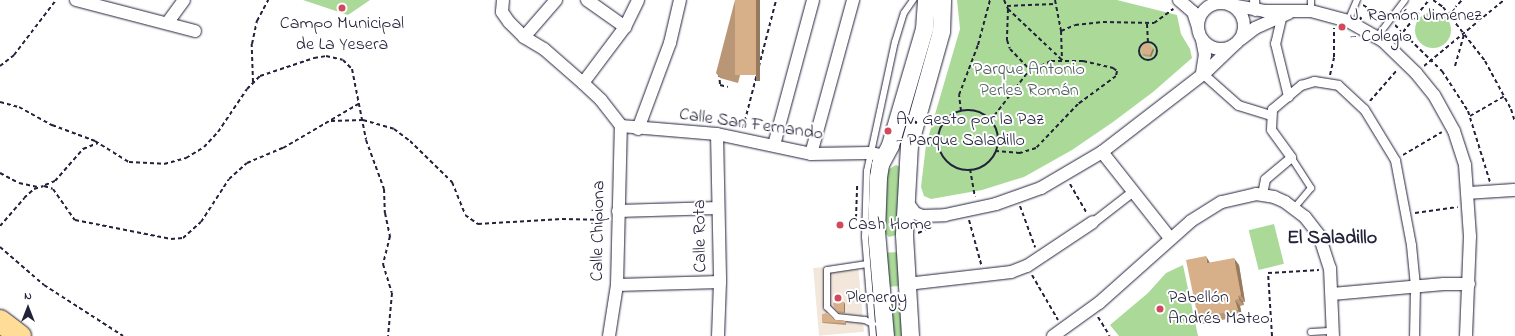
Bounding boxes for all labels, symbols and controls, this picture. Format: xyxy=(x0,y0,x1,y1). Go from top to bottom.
marker: Campo Municipal de La Yesera xyxy=(337,3,347,13)
place label: J. Ramón Jiménez - Colegio xyxy=(1350,6,1482,48)
place label: Campo Municipal de La Yesera xyxy=(280,14,404,56)
marker: J. Ramón Jiménez - Colegio xyxy=(1337,22,1347,32)
park label: Parque Antonio Perles Román xyxy=(973,60,1085,102)
street label: Calle San Fernando xyxy=(678,104,824,146)
place label: Av. Gesto por la Paz - Parque Saladillo xyxy=(896,110,1044,152)
marker: Av. Gesto por la Paz - Parque Saladillo xyxy=(883,126,893,136)
street label: Calle Chipiona xyxy=(587,180,611,282)
street label: Calle Rota xyxy=(690,199,712,273)
place label: Cash Home xyxy=(848,214,932,236)
marker: Cash Home xyxy=(835,220,845,230)
district label: El Saladillo xyxy=(1287,226,1377,250)
place label: Plenergy xyxy=(846,287,907,309)
north arrow xyxy=(8,288,48,328)
text: N xyxy=(24,288,32,304)
place label: Pabellón Andrés Mateo xyxy=(1168,288,1270,330)
marker: Plenergy xyxy=(833,293,843,303)
marker: Pabellón Andrés Mateo xyxy=(1155,304,1165,314)

